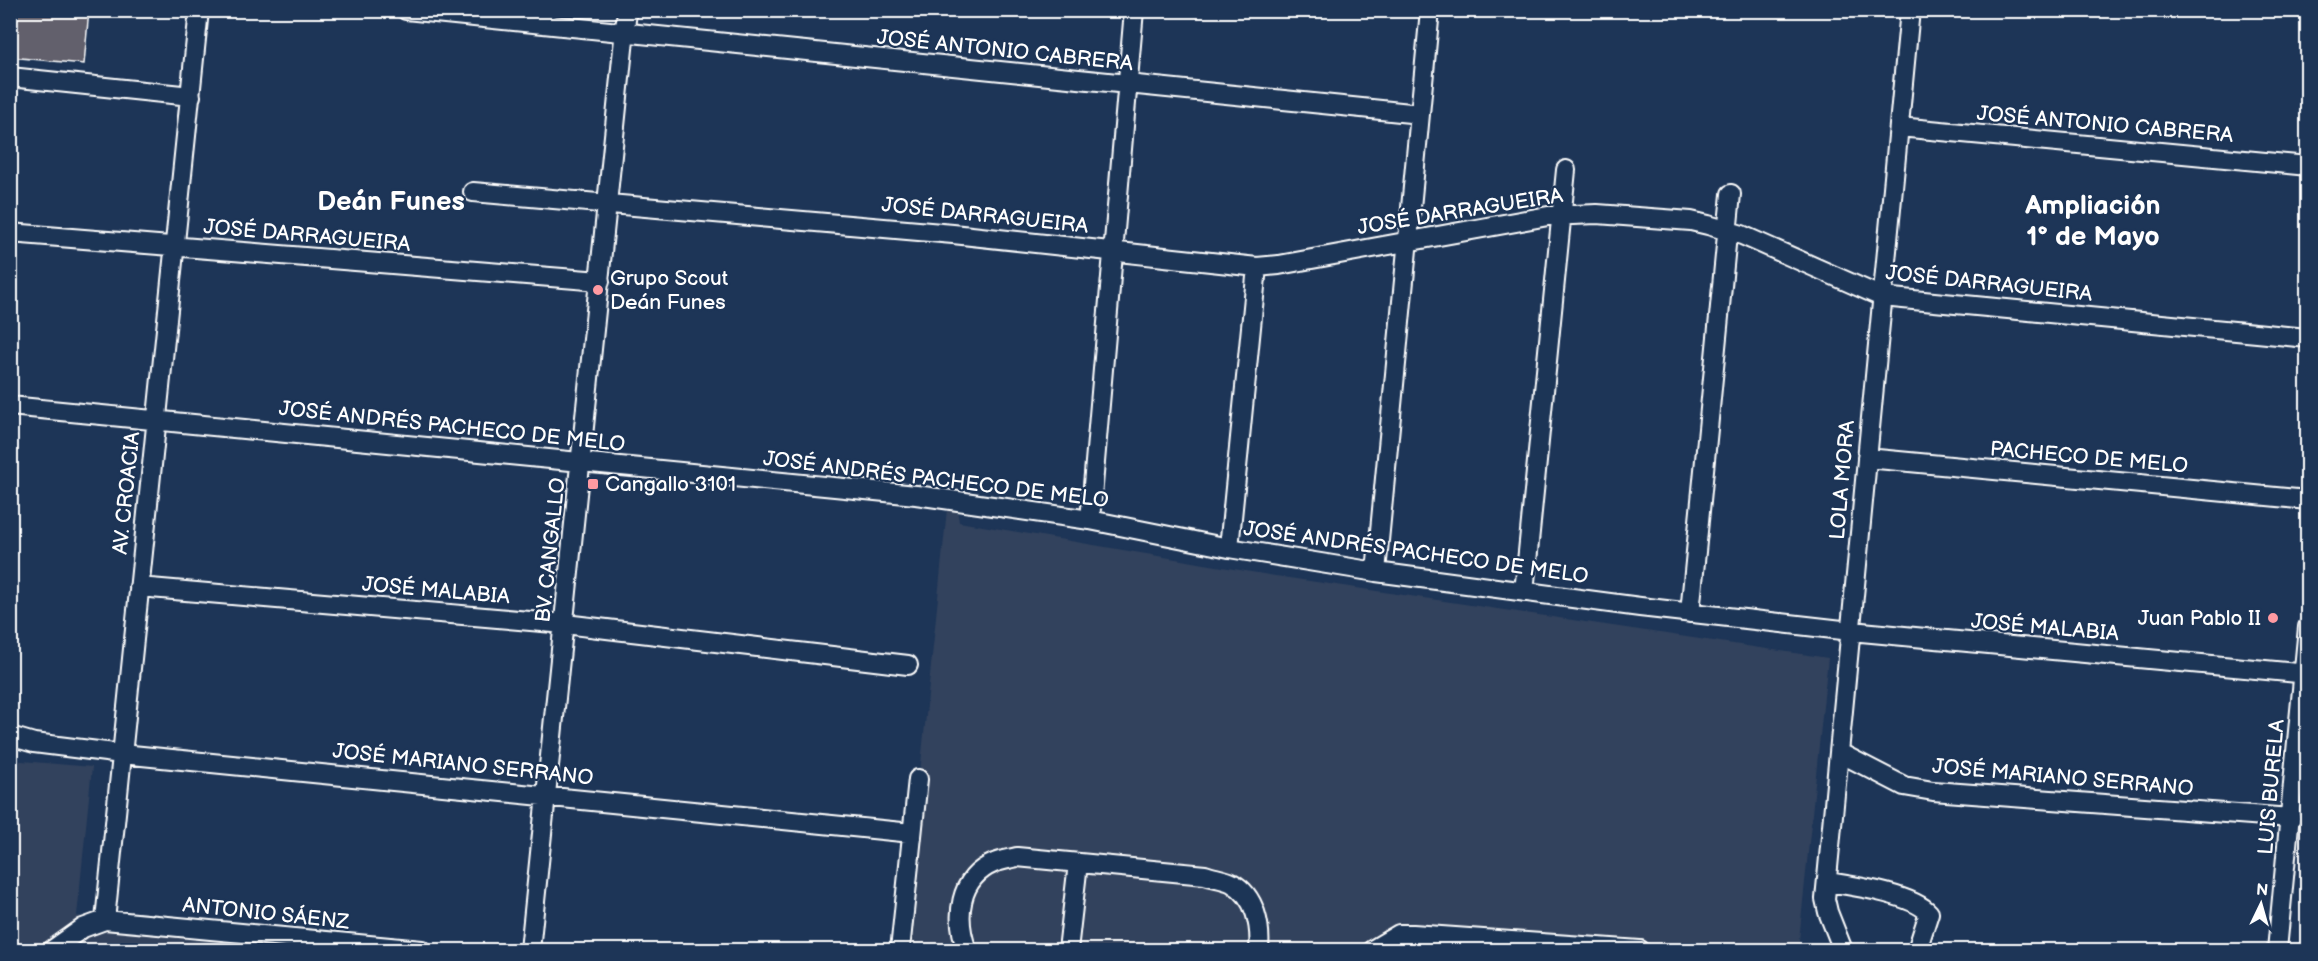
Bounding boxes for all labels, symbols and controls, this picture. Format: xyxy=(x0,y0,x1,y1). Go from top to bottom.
street label: JOSÉ ANTONIO CABRERA xyxy=(876,25,1134,76)
street label: JOSÉ ANTONIO CABRERA xyxy=(1976,101,2234,148)
street label: JOSÉ DARRAGUEIRA xyxy=(1356,183,1565,240)
district label: Deán Funes xyxy=(317,186,465,218)
district label: Ampliación 1° de Mayo xyxy=(2024,190,2161,253)
street label: JOSÉ DARRAGUEIRA xyxy=(880,192,1090,239)
street label: JOSÉ DARRAGUEIRA xyxy=(202,214,412,257)
street label: JOSÉ DARRAGUEIRA xyxy=(1884,260,2094,307)
place label: Grupo Scout Deán Funes xyxy=(610,266,729,315)
marker: Grupo Scout Deán Funes xyxy=(591,283,605,297)
street label: JOSÉ ANDRÉS PACHECO DE MELO xyxy=(278,396,626,457)
street label: LOLA MORA xyxy=(1825,419,1860,541)
street label: AV. CROACIA xyxy=(108,430,145,556)
street label: PACHECO DE MELO xyxy=(1989,436,2189,479)
street label: JOSÉ ANDRÉS PACHECO DE MELO xyxy=(762,446,1110,513)
place label: Cangallo 3101 xyxy=(605,472,736,497)
street label: BV. CANGALLO xyxy=(530,476,571,624)
marker: Cangallo 3101 xyxy=(586,477,600,491)
street label: JOSÉ ANDRÉS PACHECO DE MELO xyxy=(1242,516,1590,589)
street label: JOSÉ MALABIA xyxy=(361,572,511,609)
place label: Juan Pablo II xyxy=(2138,606,2261,631)
street label: JOSÉ MALABIA xyxy=(1970,609,2120,646)
marker: Juan Pablo II xyxy=(2266,611,2280,625)
street label: LUIS BURELA xyxy=(2253,718,2290,856)
street label: JOSÉ MARIANO SERRANO xyxy=(331,738,595,791)
street label: JOSÉ MARIANO SERRANO xyxy=(1931,754,2195,801)
north arrow xyxy=(2231,874,2291,934)
text: N xyxy=(2255,881,2269,901)
street label: ANTONIO SÁENZ xyxy=(181,892,351,935)

